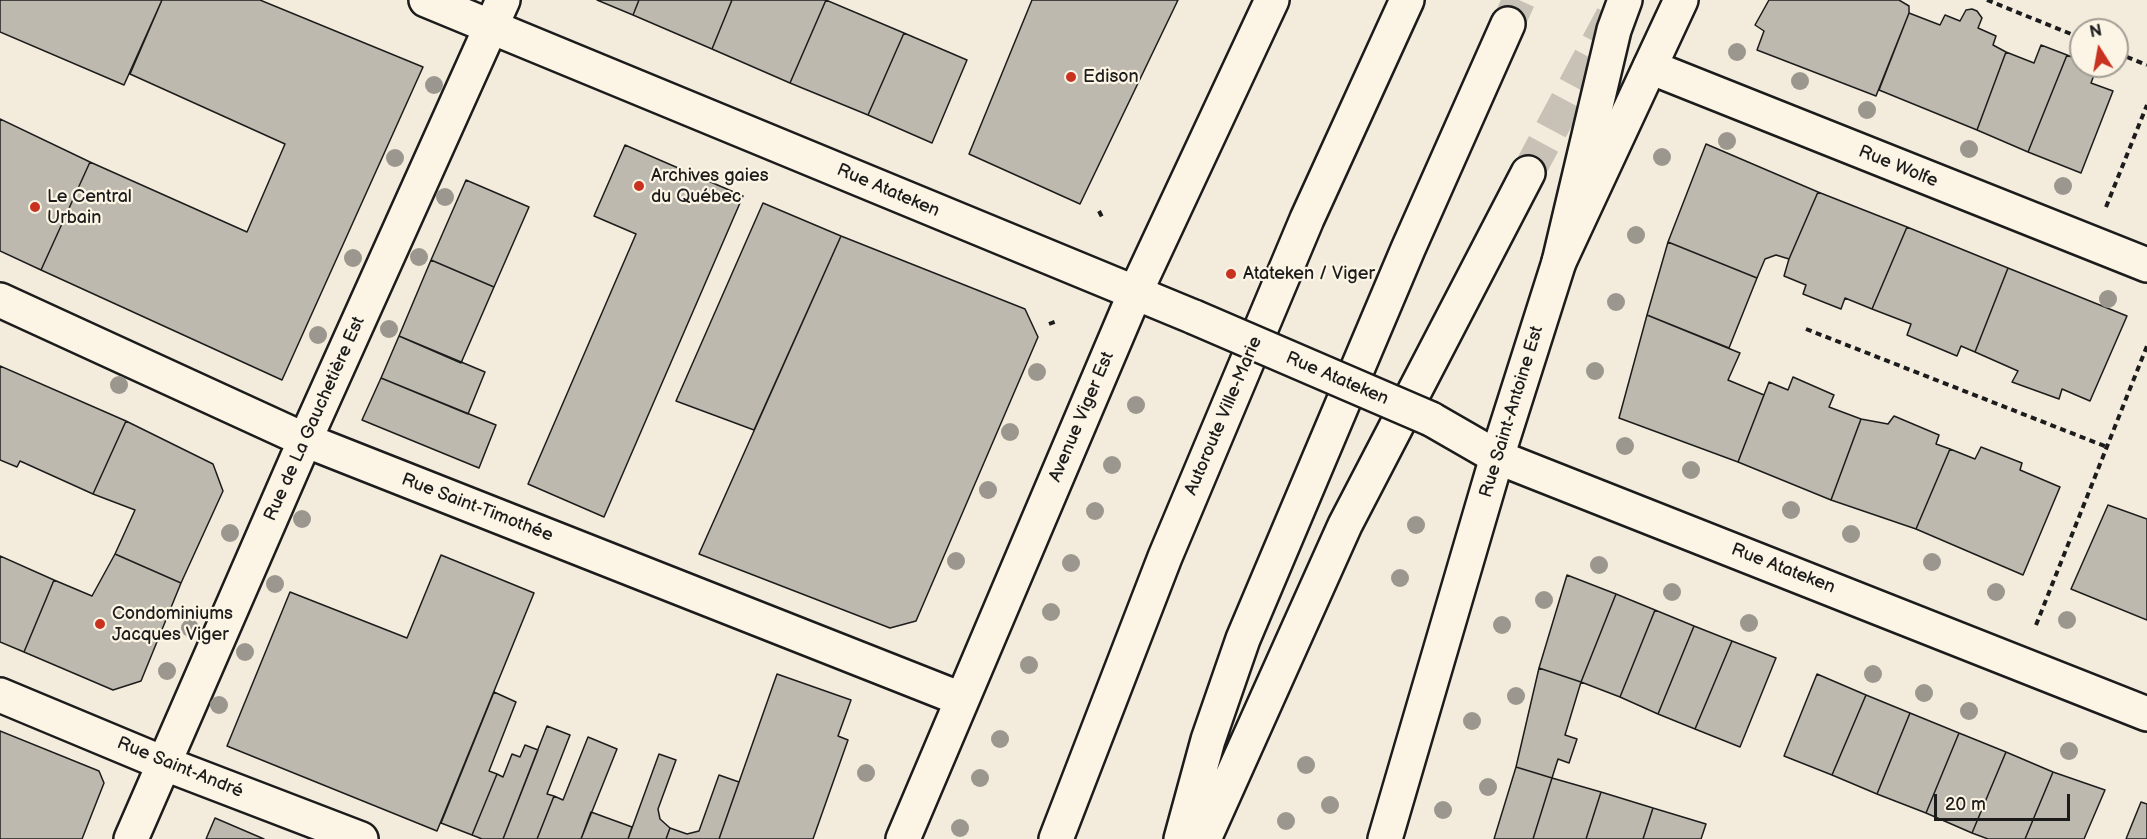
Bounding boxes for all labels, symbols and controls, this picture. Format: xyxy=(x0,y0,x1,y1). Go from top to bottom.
north arrow xyxy=(2069,18,2129,78)
text: N xyxy=(2088,21,2104,42)
place label: Edison xyxy=(1083,66,1139,88)
marker: Edison xyxy=(1064,70,1078,84)
street label: Rue Wolfe xyxy=(1855,141,1941,193)
street label: Rue Atateken xyxy=(833,160,943,222)
place label: Archives gaies du Québec xyxy=(651,165,769,207)
marker: Archives gaies du Québec xyxy=(632,179,646,193)
place label: Le Central Urbain xyxy=(47,186,132,228)
marker: Le Central Urbain xyxy=(28,200,42,214)
place label: Atateken / Viger xyxy=(1243,263,1375,285)
marker: Atateken / Viger xyxy=(1224,267,1238,281)
street label: Rue de La Gauchetière Est xyxy=(260,313,370,525)
street label: Rue Saint-Antoine Est xyxy=(1476,324,1548,500)
street label: Autoroute Ville-Marie xyxy=(1181,333,1267,499)
street label: Rue Atateken xyxy=(1282,348,1392,410)
street label: Avenue Viger Est xyxy=(1045,349,1119,485)
street label: Rue Saint-Timothée xyxy=(398,469,556,547)
street label: Rue Atateken xyxy=(1728,539,1838,599)
place label: Condominiums Jacques Viger xyxy=(112,603,233,646)
marker: Condominiums Jacques Viger xyxy=(93,617,107,631)
street label: Rue Saint-André xyxy=(114,733,246,803)
scale bar xyxy=(1937,782,2074,820)
text: 20 m xyxy=(1945,794,1986,815)

